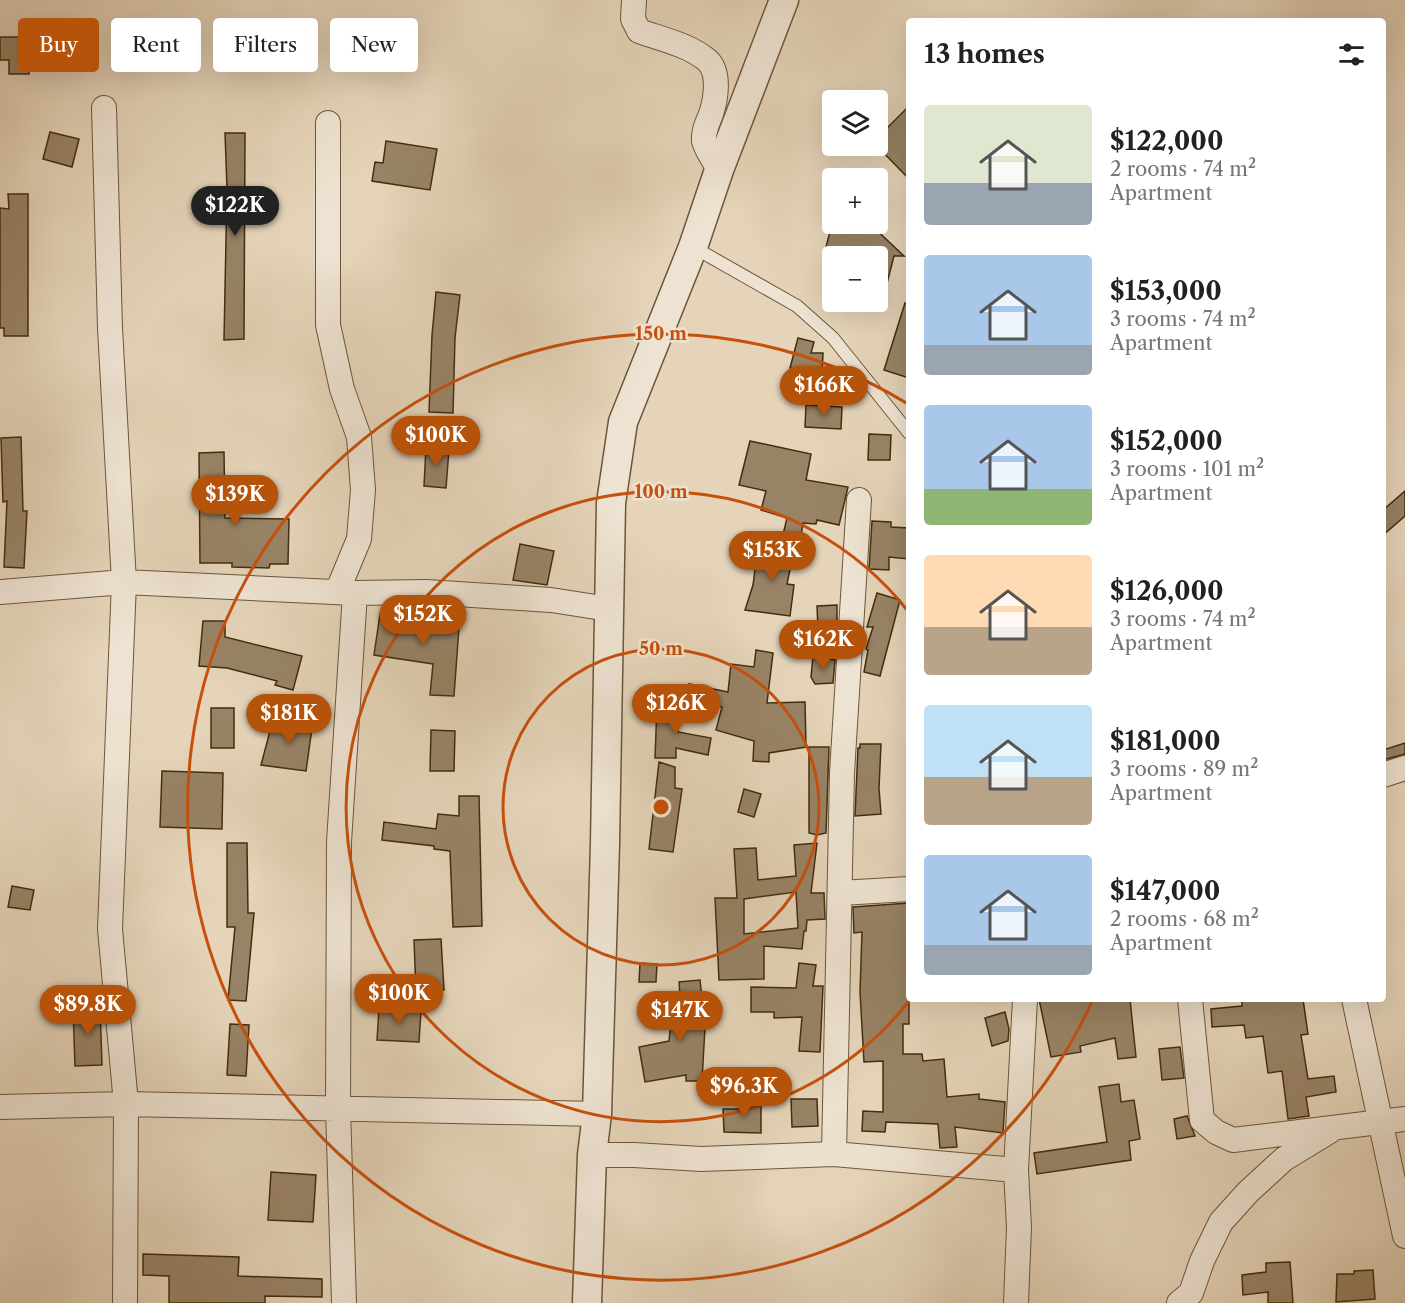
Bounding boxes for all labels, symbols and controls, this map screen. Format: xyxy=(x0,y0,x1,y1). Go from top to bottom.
chip: Buy xyxy=(18,18,99,72)
chip: Rent xyxy=(111,18,201,72)
chip: Filters xyxy=(213,18,318,72)
chip: New xyxy=(330,18,418,72)
text: 13 homes xyxy=(924,38,1045,70)
icon: filters xyxy=(1335,38,1368,71)
map controls xyxy=(822,90,888,312)
button: layers xyxy=(822,90,888,156)
text: $122,000 xyxy=(1110,125,1223,157)
icon: home xyxy=(972,129,1044,201)
text: 2 rooms · 74 m² xyxy=(1110,157,1256,181)
button: + xyxy=(822,168,888,234)
text: Apartment xyxy=(1110,181,1213,205)
pin: $122K xyxy=(193,186,277,237)
text: $122K xyxy=(205,193,265,217)
button: − xyxy=(822,246,888,312)
text: $153,000 xyxy=(1110,275,1222,307)
icon: home xyxy=(972,279,1044,351)
text: 3 rooms · 74 m² xyxy=(1110,307,1256,331)
text: 150 m xyxy=(635,323,687,345)
text: Apartment xyxy=(1110,331,1213,355)
pin: $166K xyxy=(782,366,866,417)
text: $166K xyxy=(794,373,854,397)
pin: $100K xyxy=(394,416,478,467)
text: $100K xyxy=(405,423,467,447)
text: $152,000 xyxy=(1110,425,1222,457)
icon: home xyxy=(972,429,1044,501)
text: 3 rooms · 101 m² xyxy=(1110,457,1264,481)
pin: $139K xyxy=(193,475,277,526)
text: 100 m xyxy=(634,481,688,503)
text: Apartment xyxy=(1110,481,1213,505)
text: $139K xyxy=(205,482,265,506)
pin: $153K xyxy=(730,531,814,582)
text: $153K xyxy=(743,538,801,562)
text: $126,000 xyxy=(1110,575,1224,607)
icon: home xyxy=(972,579,1044,651)
pin: $152K xyxy=(381,595,465,646)
text: $152K xyxy=(394,602,453,626)
text: 3 rooms · 74 m² xyxy=(1110,607,1256,631)
pin: $162K xyxy=(781,620,865,671)
text: $162K xyxy=(793,627,853,651)
text: Apartment xyxy=(1110,631,1213,655)
text: 50 m xyxy=(639,638,683,660)
pin: $126K xyxy=(634,684,718,735)
text: $126K xyxy=(646,691,706,715)
pin: $181K xyxy=(247,694,331,745)
text: $181K xyxy=(260,701,318,725)
text: $181,000 xyxy=(1110,725,1220,757)
icon: home xyxy=(972,729,1044,801)
text: 3 rooms · 89 m² xyxy=(1110,757,1258,781)
text: Apartment xyxy=(1110,781,1213,805)
centre of rings xyxy=(651,797,671,817)
text: $147,000 xyxy=(1110,875,1220,907)
icon: home xyxy=(972,879,1044,951)
text: 2 rooms · 68 m² xyxy=(1110,907,1259,931)
text: Apartment xyxy=(1110,931,1213,955)
pin: $100K xyxy=(357,974,441,1025)
text: $100K xyxy=(368,981,430,1005)
pin: $89.8K xyxy=(39,985,137,1036)
pin: $147K xyxy=(638,991,722,1042)
text: $89.8K xyxy=(54,992,122,1016)
text: $147K xyxy=(651,998,709,1022)
pin: $96.3K xyxy=(695,1067,793,1118)
text: $96.3K xyxy=(710,1074,778,1098)

